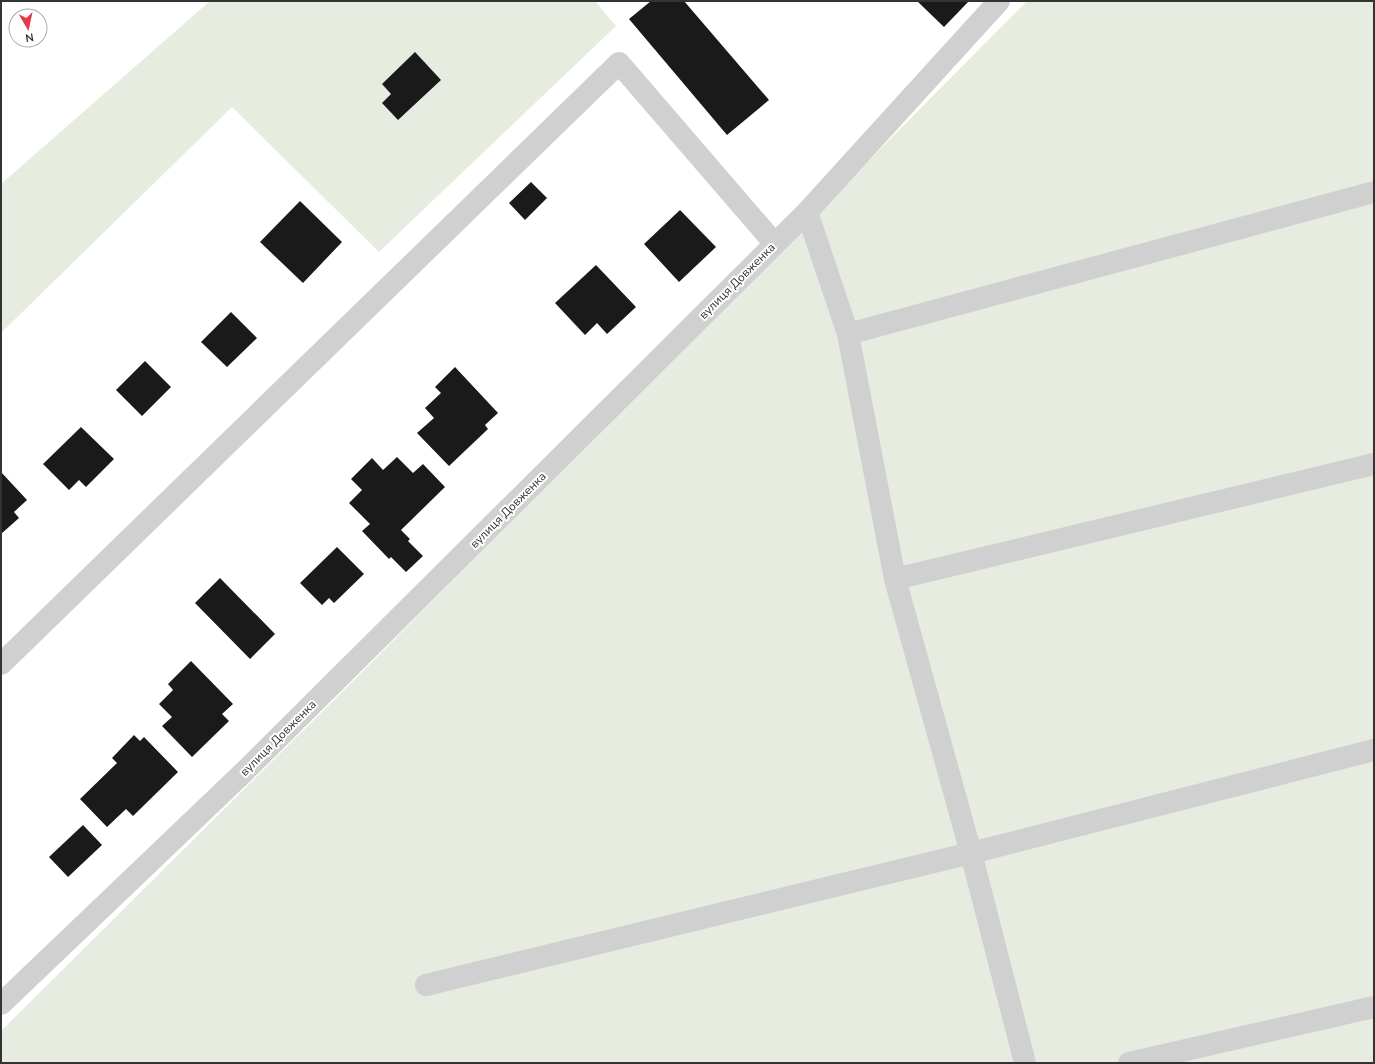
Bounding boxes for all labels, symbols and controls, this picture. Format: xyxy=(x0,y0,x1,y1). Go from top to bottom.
north arrow xyxy=(8,8,48,48)
text: N xyxy=(24,29,35,45)
street label: вулиця Довженка xyxy=(695,239,779,323)
street label: вулиця Довженка xyxy=(466,468,550,552)
street label: вулиця Довженка xyxy=(236,696,320,780)

